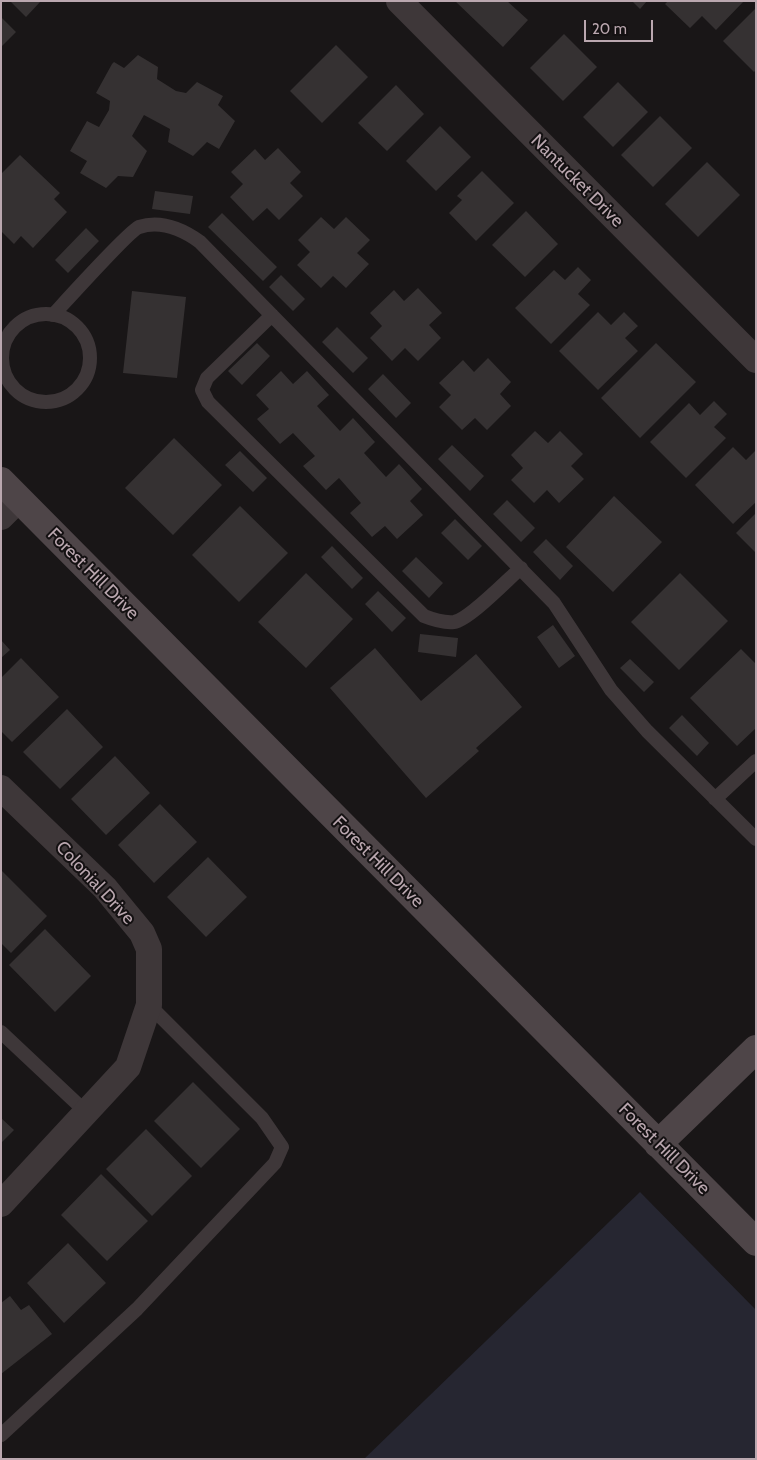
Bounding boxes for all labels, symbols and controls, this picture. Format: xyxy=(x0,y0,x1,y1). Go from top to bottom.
scale bar xyxy=(587,10,656,42)
text: 20 m xyxy=(592,20,627,38)
street label: Nantucket Drive xyxy=(526,130,628,232)
street label: Forest Hill Drive xyxy=(43,524,143,624)
street label: Forest Hill Drive xyxy=(328,812,428,912)
street label: Colonial Drive xyxy=(51,837,139,929)
street label: Forest Hill Drive xyxy=(614,1099,714,1199)

